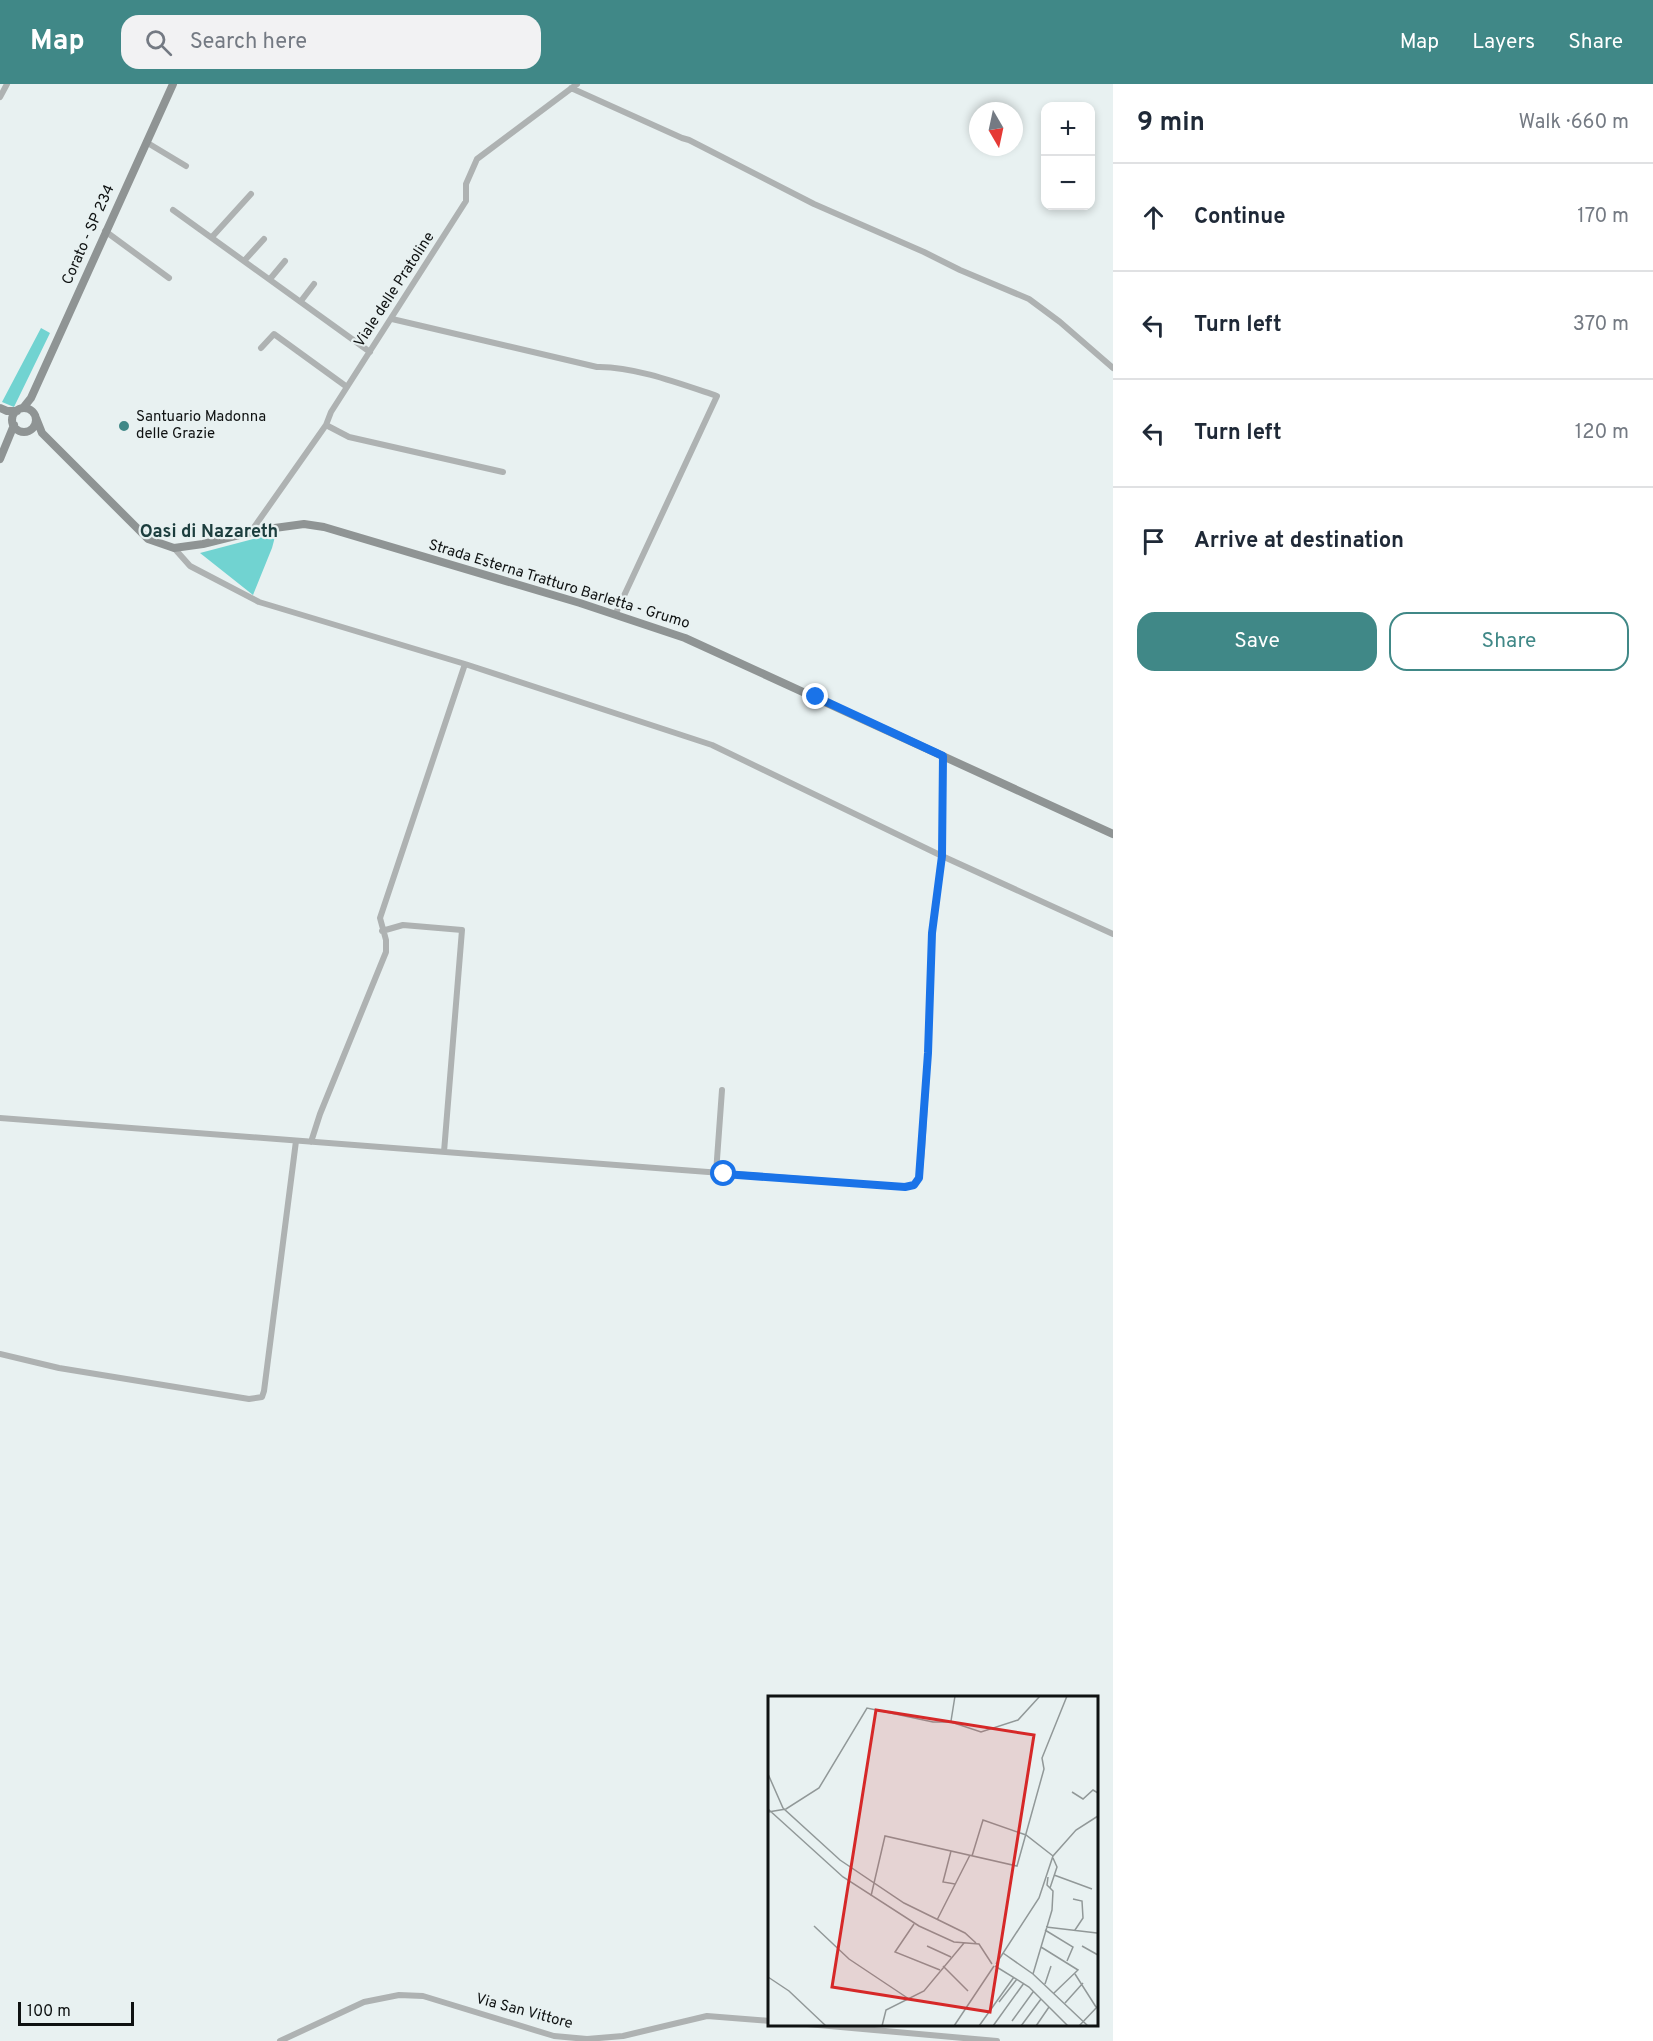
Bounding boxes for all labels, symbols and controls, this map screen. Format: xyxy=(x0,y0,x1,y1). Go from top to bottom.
search box xyxy=(121,15,541,69)
text: Map xyxy=(30,24,85,60)
icon: search xyxy=(142,26,175,59)
text: Search here xyxy=(190,29,307,56)
text: Map xyxy=(1400,29,1439,56)
text: Layers xyxy=(1472,29,1535,56)
text: Share xyxy=(1568,29,1623,56)
north arrow xyxy=(969,102,1023,156)
map controls xyxy=(1041,102,1095,210)
button: + xyxy=(1041,102,1095,156)
text: 9 min xyxy=(1137,107,1205,140)
text: Walk · 660 m xyxy=(1519,110,1629,136)
button: − xyxy=(1041,156,1095,210)
street label: Corato - SP 234 xyxy=(58,182,120,288)
icon: ahead xyxy=(1137,201,1170,234)
text: Continue xyxy=(1194,204,1285,231)
text: 170 m xyxy=(1577,204,1629,230)
street label: Viale delle Pratoline xyxy=(351,229,439,351)
icon: left xyxy=(1137,309,1170,342)
text: Turn left xyxy=(1194,312,1282,339)
text: 370 m xyxy=(1573,312,1629,338)
place label: Santuario Madonna delle Grazie xyxy=(136,408,266,444)
icon: left xyxy=(1137,417,1170,450)
marker: Santuario Madonna delle Grazie xyxy=(117,419,131,433)
text: Turn left xyxy=(1194,420,1282,447)
text: 120 m xyxy=(1575,420,1629,446)
district label: Oasi di Nazareth xyxy=(140,521,278,544)
icon: arrive xyxy=(1137,525,1170,558)
text: Arrive at destination xyxy=(1194,528,1404,555)
street label: Strada Esterna Tratturo Barletta - Grumo xyxy=(426,536,692,634)
button: Save xyxy=(1137,612,1377,671)
button: Share xyxy=(1389,612,1629,671)
route end xyxy=(802,683,828,709)
route start xyxy=(710,1160,736,1186)
inset map xyxy=(768,1696,1098,2026)
street label: Via San Vittore xyxy=(473,1990,575,2034)
scale bar xyxy=(18,1999,134,2026)
text: 100 m xyxy=(27,2002,71,2022)

